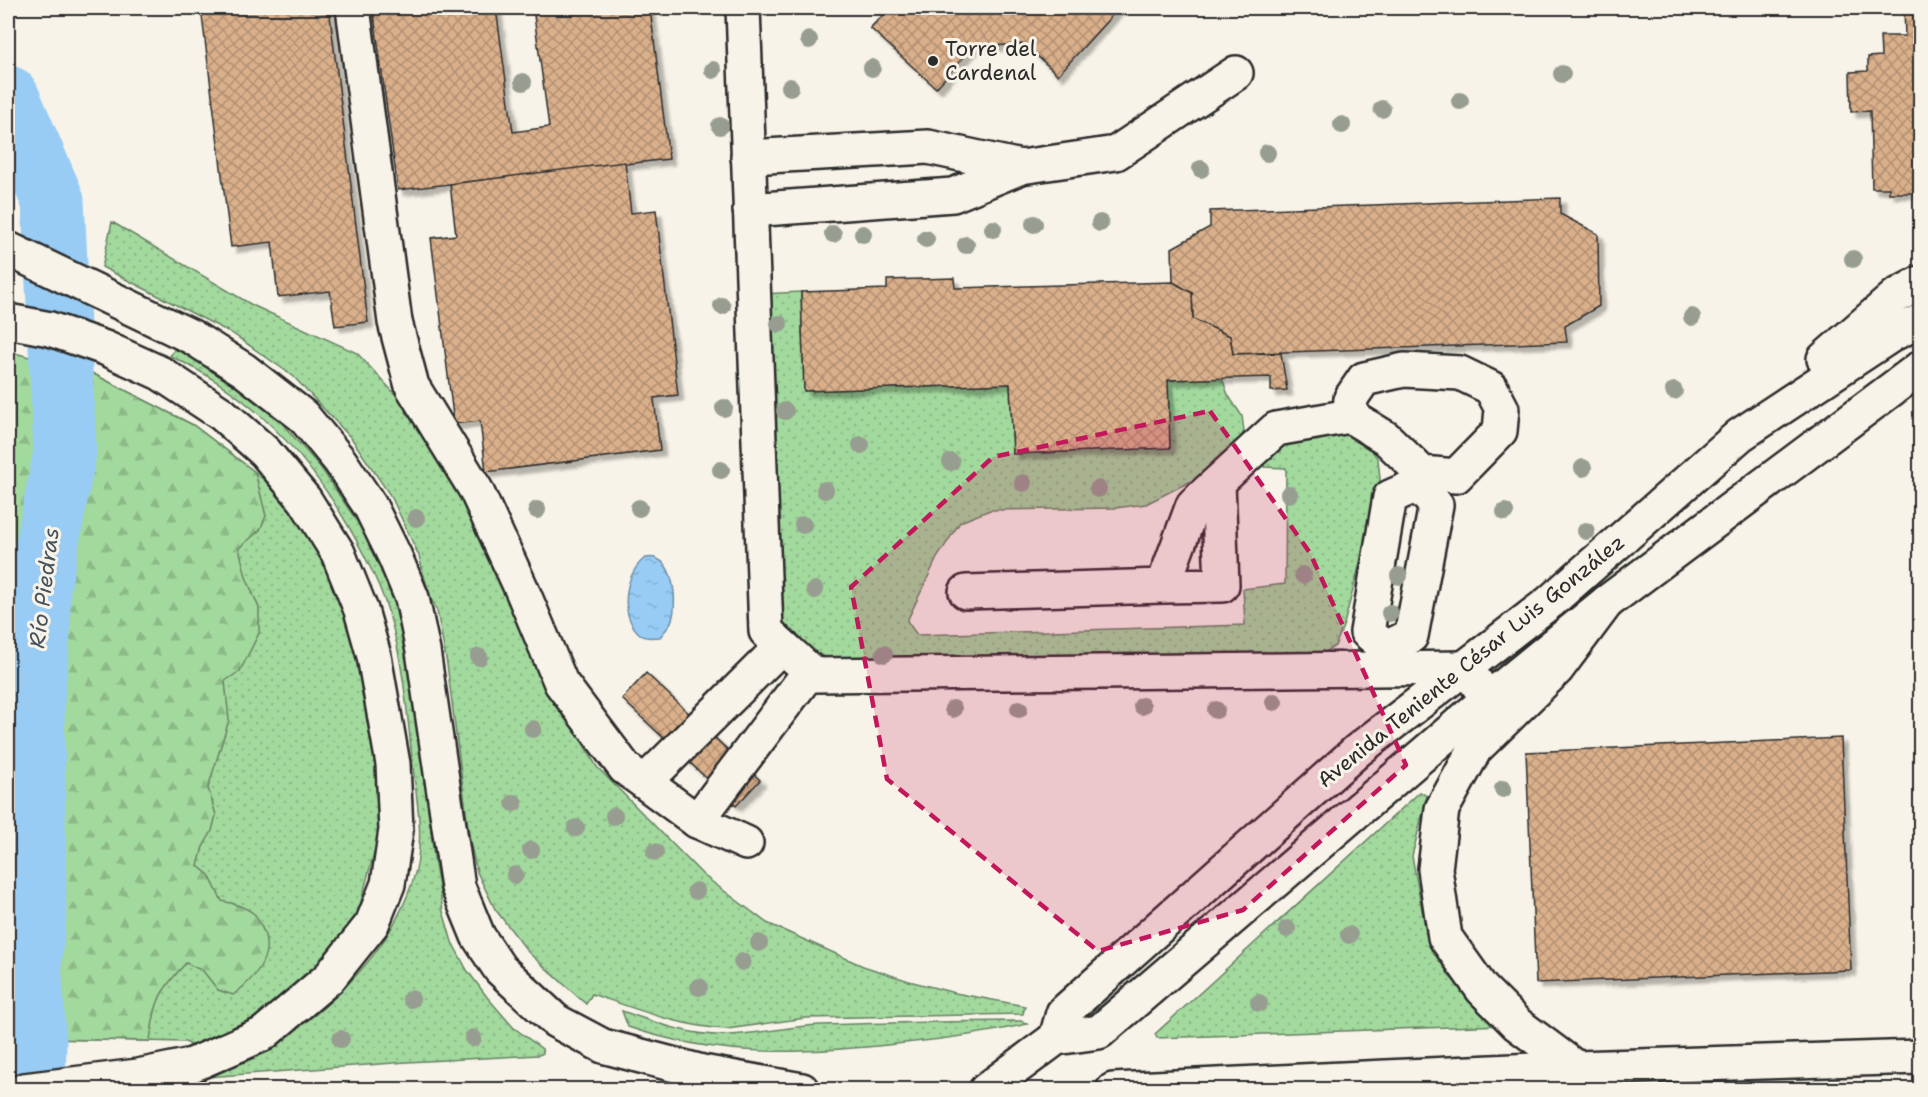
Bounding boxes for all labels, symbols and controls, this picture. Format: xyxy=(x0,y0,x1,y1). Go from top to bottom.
place label: Torre del Cardenal xyxy=(945,35,1037,87)
marker: Torre del Cardenal xyxy=(926,54,940,68)
water label: Río Piedras xyxy=(22,526,66,650)
street label: Avenida Teniente César Luis González xyxy=(1311,528,1631,794)

